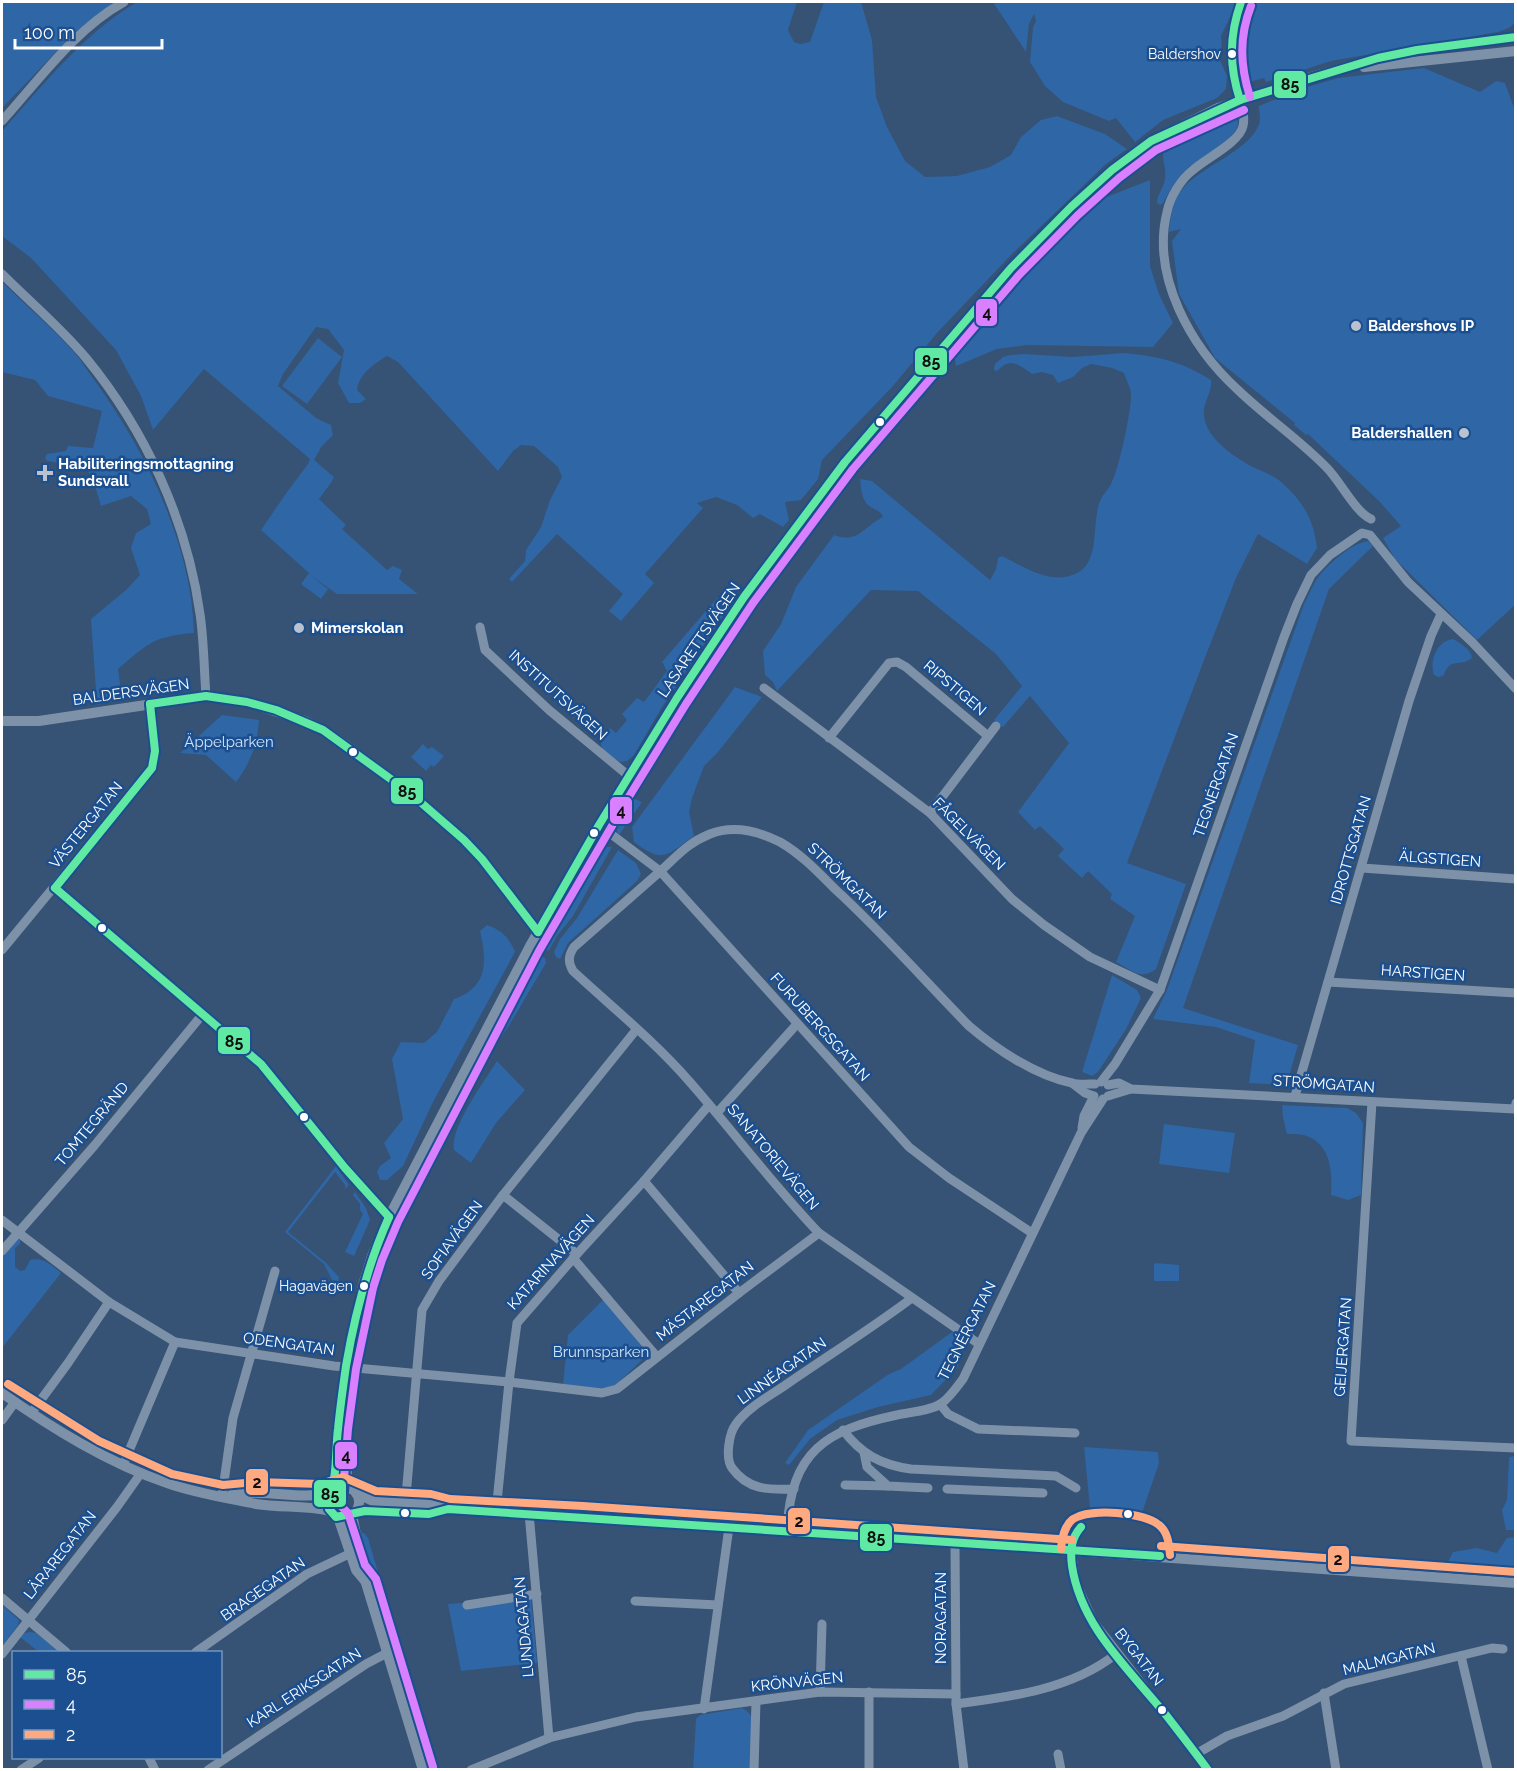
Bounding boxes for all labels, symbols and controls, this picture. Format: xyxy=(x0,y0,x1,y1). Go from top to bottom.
scale bar xyxy=(15,12,162,50)
text: 100 m xyxy=(24,22,75,43)
place label: Baldershov xyxy=(1148,46,1222,62)
marker: Baldershov xyxy=(1226,48,1238,60)
line badge: 85 xyxy=(1273,70,1307,99)
text: 85 xyxy=(1281,75,1299,94)
line badge: 4 xyxy=(975,298,998,327)
text: 4 xyxy=(982,303,992,322)
place label: Baldershovs IP xyxy=(1368,317,1475,335)
marker: Baldershovs IP xyxy=(1349,319,1363,333)
line badge: 85 xyxy=(914,347,948,376)
text: 85 xyxy=(922,352,940,371)
unlabelled marker xyxy=(874,416,886,428)
place label: Baldershallen xyxy=(1351,424,1452,442)
marker: Baldershallen xyxy=(1457,426,1471,440)
place label: Habiliteringsmottagning Sundsvall xyxy=(58,455,234,490)
marker: Habiliteringsmottagning Sundsvall xyxy=(36,464,54,482)
street label: LASARETTSVÄGEN xyxy=(653,579,744,701)
place label: Mimerskolan xyxy=(311,619,403,637)
marker: Mimerskolan xyxy=(292,621,306,635)
street label: INSTITUTSVÄGEN xyxy=(505,645,612,744)
street label: RIPSTIGEN xyxy=(920,657,990,719)
street label: BALDERSVÄGEN xyxy=(71,674,191,709)
street label: TEGNÉRGATAN xyxy=(1190,731,1242,839)
park label: Äppelparken xyxy=(184,732,274,751)
unlabelled marker xyxy=(347,746,359,758)
street label: VÄSTERGATAN xyxy=(45,777,126,872)
line badge: 85 xyxy=(390,777,424,805)
text: 85 xyxy=(398,782,416,801)
street label: FÅGELVÄGEN xyxy=(929,793,1010,874)
street label: IDROTTSGATAN xyxy=(1327,794,1375,906)
line badge: 4 xyxy=(609,796,633,825)
text: 4 xyxy=(616,801,626,820)
unlabelled marker xyxy=(588,827,600,839)
street label: STRÖMGATAN xyxy=(804,838,891,923)
street label: ÄLGSTIGEN xyxy=(1398,846,1482,871)
unlabelled marker xyxy=(96,922,108,934)
street label: HARSTIGEN xyxy=(1380,961,1466,985)
street label: FURUBERGSGATAN xyxy=(767,969,873,1085)
line badge: 85 xyxy=(217,1026,251,1055)
text: 85 xyxy=(225,1032,243,1051)
street label: STRÖMGATAN xyxy=(1272,1070,1376,1097)
street label: TOMTEGRÄND xyxy=(51,1077,133,1170)
street label: SANATORIEVÄGEN xyxy=(723,1100,823,1214)
unlabelled marker xyxy=(298,1111,310,1123)
street label: SOFIAVÄGEN xyxy=(417,1197,487,1283)
street label: KATARINAVÄGEN xyxy=(503,1210,598,1313)
street label: MÄSTAREGATAN xyxy=(652,1257,757,1345)
place label: Hagavägen xyxy=(279,1278,353,1294)
street label: TEGNÉRGATAN xyxy=(934,1278,1000,1384)
marker: Hagavägen xyxy=(358,1280,370,1292)
street label: GEIJERGATAN xyxy=(1331,1297,1355,1397)
street label: ODENGATAN xyxy=(242,1329,336,1359)
street label: LINNÉAGATAN xyxy=(734,1334,830,1408)
park label: Brunnsparken xyxy=(553,1343,649,1361)
line badge: 4 xyxy=(334,1441,358,1470)
text: 4 xyxy=(341,1446,351,1465)
line badge: 2 xyxy=(245,1468,269,1496)
text: 2 xyxy=(252,1473,262,1492)
line badge: 85 xyxy=(313,1479,347,1508)
text: 85 xyxy=(321,1485,339,1504)
street label: LÄRAREGATAN xyxy=(19,1507,100,1603)
unlabelled marker xyxy=(399,1507,411,1519)
line badge: 2 xyxy=(787,1507,811,1535)
unlabelled marker xyxy=(1122,1508,1134,1520)
text: 2 xyxy=(794,1512,804,1531)
line badge: 85 xyxy=(859,1523,893,1552)
text: 85 xyxy=(867,1528,885,1547)
line badge: 2 xyxy=(1327,1545,1350,1573)
text: 2 xyxy=(1333,1550,1343,1569)
street label: BRAGEGATAN xyxy=(217,1553,309,1625)
street label: NORAGATAN xyxy=(932,1572,950,1664)
street label: LUNDAGATAN xyxy=(511,1576,537,1678)
street label: BYGATAN xyxy=(1111,1625,1167,1689)
street label: MALMGATAN xyxy=(1341,1639,1437,1679)
street label: KARL ERIKSGATAN xyxy=(243,1644,365,1732)
legend xyxy=(12,1651,222,1759)
text: 85 xyxy=(66,1664,87,1685)
street label: KRÖNVÄGEN xyxy=(750,1667,844,1696)
text: 4 xyxy=(66,1694,76,1715)
unlabelled marker xyxy=(1156,1704,1168,1716)
text: 2 xyxy=(66,1724,75,1745)

